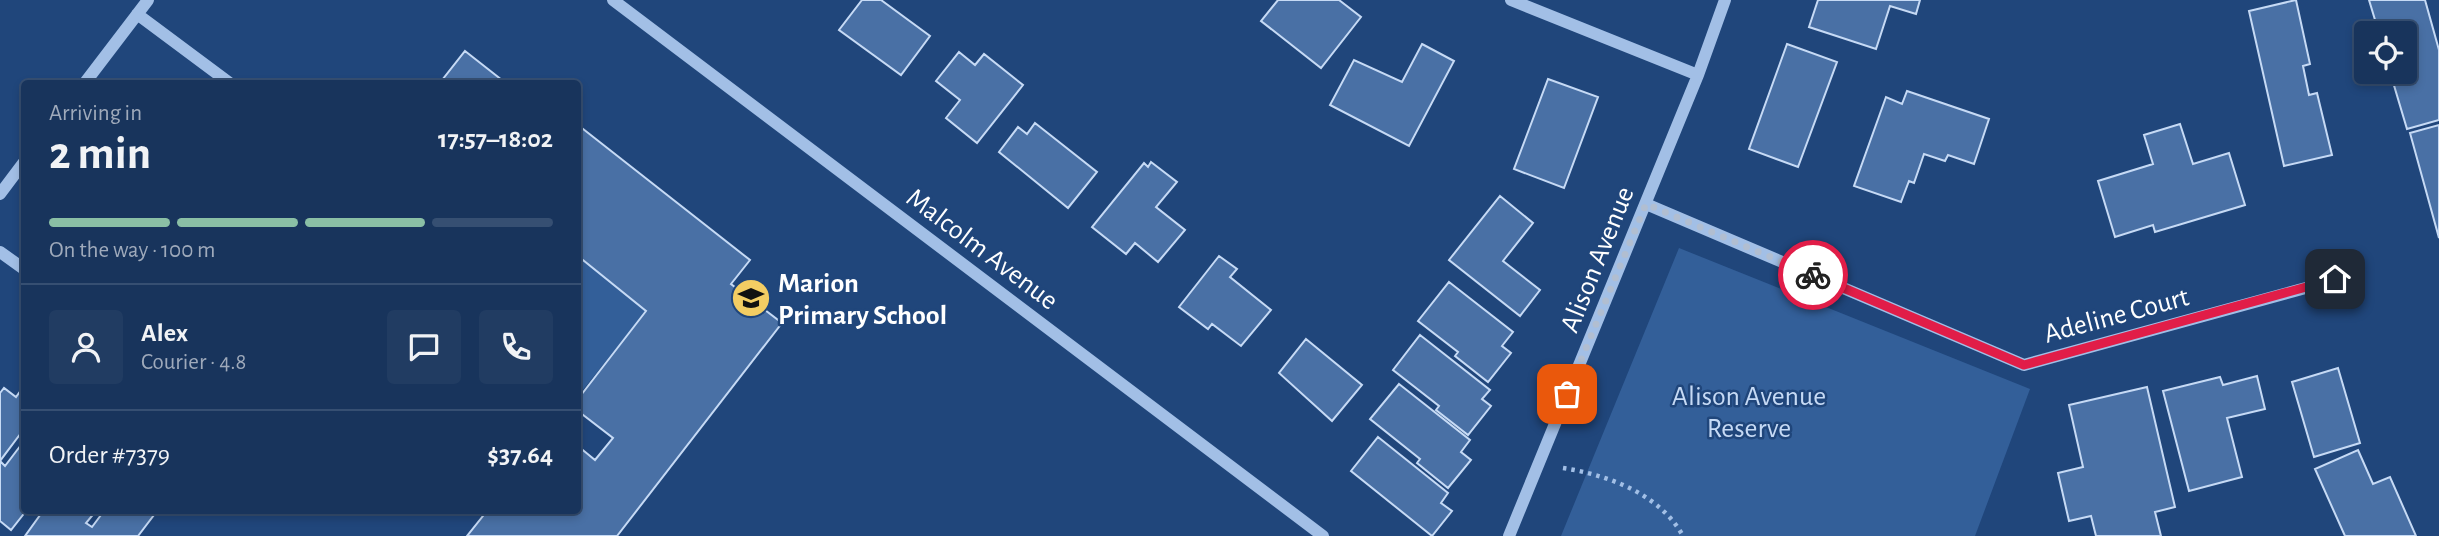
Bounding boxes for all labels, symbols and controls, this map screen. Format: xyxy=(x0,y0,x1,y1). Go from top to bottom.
map controls xyxy=(2354,21,2417,84)
button: locate xyxy=(2354,21,2417,84)
text: Arriving in xyxy=(49,102,142,125)
text: 17:57–18:02 xyxy=(438,126,553,152)
text: 2 min xyxy=(49,131,151,177)
street label: Alison Avenue xyxy=(1556,183,1640,337)
street label: Malcolm Avenue xyxy=(901,184,1063,315)
text: On the way · 100 m xyxy=(49,239,216,262)
courier xyxy=(1778,240,1848,310)
pin xyxy=(2305,249,2365,309)
icon: bike xyxy=(1794,256,1832,294)
icon: home xyxy=(2316,260,2354,298)
place label: Marion Primary School xyxy=(778,270,947,330)
school or university icon: Marion Primary School xyxy=(730,277,772,319)
street label: Adeline Court xyxy=(2041,283,2192,349)
button: person xyxy=(49,310,123,384)
button: chat xyxy=(387,310,461,384)
button: phone xyxy=(479,310,553,384)
text: Alex xyxy=(141,320,188,346)
text: Courier · 4.8 xyxy=(141,351,246,374)
pin xyxy=(1537,364,1597,424)
icon: bag xyxy=(1548,375,1586,413)
park label: Alison Avenue Reserve xyxy=(1672,383,1826,443)
text: Order #7379 xyxy=(49,442,170,468)
text: $37.64 xyxy=(487,442,553,468)

